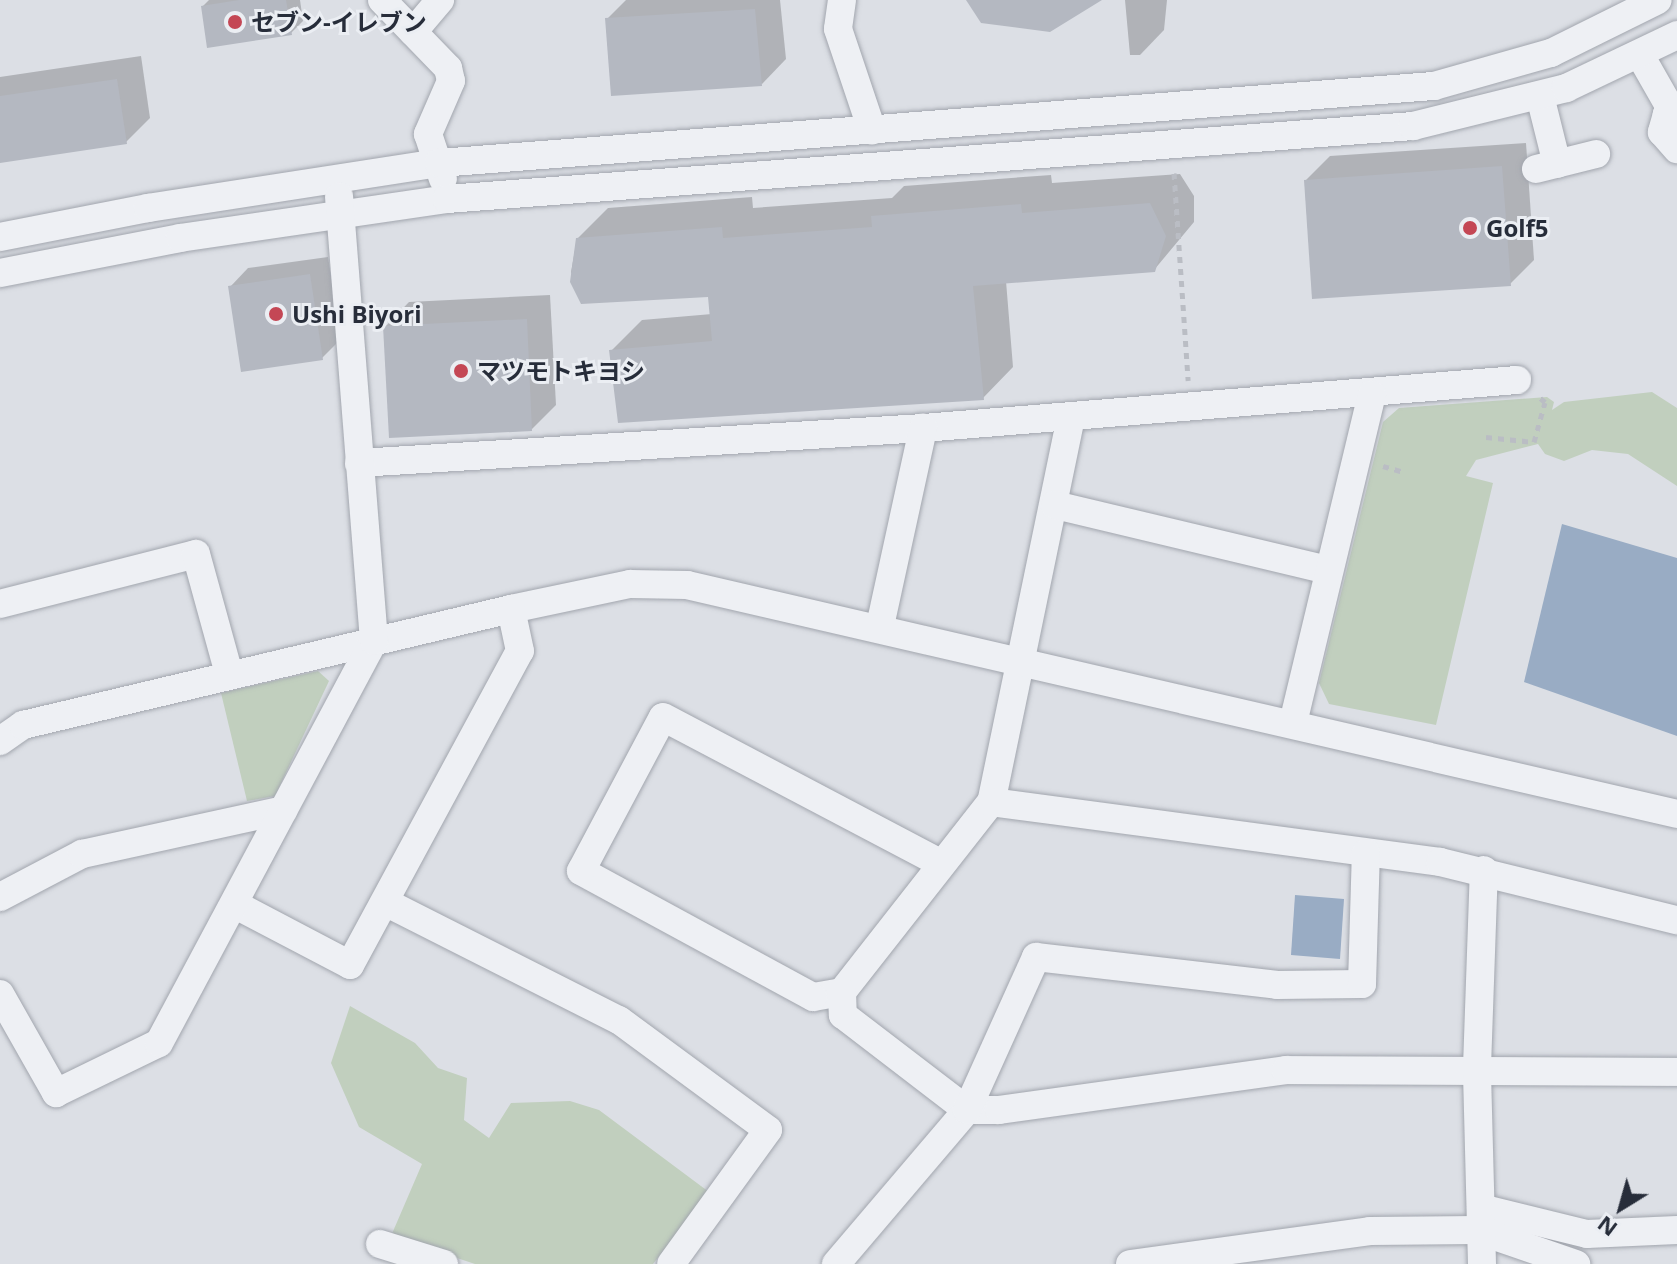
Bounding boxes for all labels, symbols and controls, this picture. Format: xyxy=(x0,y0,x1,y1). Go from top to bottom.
place label: セブン-イレブン xyxy=(251,8,427,36)
marker: セブン-イレブン xyxy=(226,13,244,31)
place label: Golf5 xyxy=(1486,214,1549,242)
marker: Golf5 xyxy=(1461,219,1479,237)
place label: Ushi Biyori xyxy=(292,300,422,328)
marker: Ushi Biyori xyxy=(267,305,285,323)
place label: マツモトキヨシ xyxy=(477,357,645,385)
marker: マツモトキヨシ xyxy=(452,362,470,380)
north arrow xyxy=(1581,1168,1661,1248)
text: N xyxy=(1590,1210,1623,1245)

